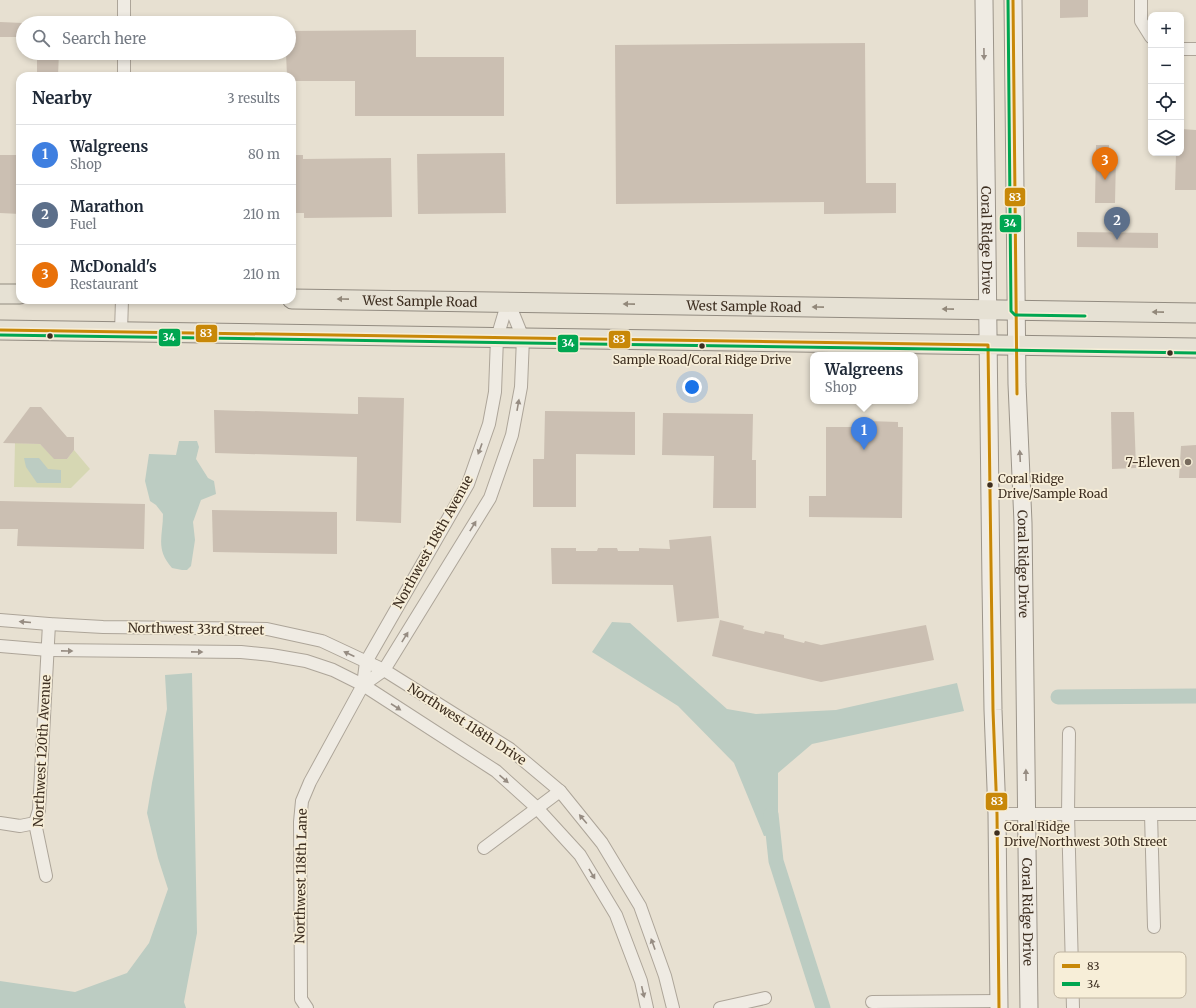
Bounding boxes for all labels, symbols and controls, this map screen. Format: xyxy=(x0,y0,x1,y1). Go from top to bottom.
map controls xyxy=(1148,12,1184,156)
button: + xyxy=(1148,12,1184,48)
search box xyxy=(16,16,296,60)
icon: search xyxy=(30,27,52,49)
text: Search here xyxy=(62,29,146,48)
one-way arrow xyxy=(981,48,987,61)
button: − xyxy=(1148,48,1184,84)
button: locate xyxy=(1148,84,1184,120)
text: Nearby xyxy=(32,87,92,109)
text: 3 results xyxy=(227,90,280,107)
button: layers xyxy=(1148,120,1184,156)
text: Walgreens xyxy=(70,137,148,156)
text: 1 xyxy=(42,146,48,163)
text: 80 m xyxy=(248,146,280,163)
pin: 3 xyxy=(1092,147,1118,180)
text: Shop xyxy=(70,156,102,173)
street label: Coral Ridge Drive xyxy=(978,186,996,294)
line badge: 83 xyxy=(1004,187,1026,207)
text: 83 xyxy=(1009,190,1021,204)
text: Marathon xyxy=(70,197,144,216)
text: 2 xyxy=(41,206,49,223)
text: 210 m xyxy=(243,206,280,223)
pin: 2 xyxy=(1104,207,1130,240)
line badge: 34 xyxy=(999,214,1022,233)
text: Fuel xyxy=(70,216,97,233)
text: 34 xyxy=(1003,216,1017,230)
text: McDonald's xyxy=(70,257,157,276)
text: 3 xyxy=(41,266,49,283)
text: 210 m xyxy=(243,266,280,283)
text: Restaurant xyxy=(70,276,138,293)
street label: West Sample Road xyxy=(361,292,478,310)
one-way arrow xyxy=(336,296,349,302)
street label: West Sample Road xyxy=(685,297,802,315)
one-way arrow xyxy=(622,301,635,307)
one-way arrow xyxy=(811,304,824,310)
one-way arrow xyxy=(941,306,954,312)
one-way arrow xyxy=(1151,309,1164,315)
line badge: 83 xyxy=(195,324,218,343)
text: 83 xyxy=(200,326,212,340)
line badge: 34 xyxy=(158,328,181,347)
text: 34 xyxy=(162,330,176,344)
line badge: 83 xyxy=(608,330,631,349)
unlabelled marker xyxy=(45,331,55,341)
text: 83 xyxy=(613,332,625,346)
line badge: 34 xyxy=(557,334,579,353)
text: 34 xyxy=(561,336,575,350)
marker: Sample Road/Coral Ridge Drive xyxy=(697,341,707,351)
unlabelled marker xyxy=(1165,348,1175,358)
place label: Sample Road/Coral Ridge Drive xyxy=(613,352,791,367)
popup xyxy=(810,352,918,404)
text: Walgreens xyxy=(825,360,903,379)
your location xyxy=(682,377,702,397)
text: Shop xyxy=(825,379,857,396)
one-way arrow xyxy=(515,399,521,411)
pin: 1 xyxy=(851,417,877,450)
one-way arrow xyxy=(477,443,483,455)
one-way arrow xyxy=(1017,449,1023,462)
place label: 7-Eleven xyxy=(1125,454,1180,471)
marker: 7-Eleven xyxy=(1183,457,1193,467)
place label: Coral Ridge Drive/Sample Road xyxy=(998,471,1108,501)
street label: Northwest 118th Avenue xyxy=(389,472,477,612)
marker: Coral Ridge Drive/Sample Road xyxy=(985,480,995,490)
street label: Coral Ridge Drive xyxy=(1014,509,1033,618)
one-way arrow xyxy=(469,521,477,531)
one-way arrow xyxy=(19,619,31,626)
street label: Northwest 33rd Street xyxy=(128,619,264,639)
one-way arrow xyxy=(401,632,409,642)
one-way arrow xyxy=(61,647,73,654)
one-way arrow xyxy=(191,649,204,655)
one-way arrow xyxy=(343,651,355,657)
street label: Northwest 120th Avenue xyxy=(30,674,55,828)
street label: Northwest 118th Drive xyxy=(404,679,530,769)
one-way arrow xyxy=(391,703,401,711)
one-way arrow xyxy=(1023,768,1029,781)
one-way arrow xyxy=(499,774,509,783)
line badge: 83 xyxy=(985,792,1008,811)
text: 83 xyxy=(991,794,1003,808)
street label: Northwest 118th Lane xyxy=(291,808,311,944)
one-way arrow xyxy=(579,814,588,825)
place label: Coral Ridge Drive/Northwest 30th Street xyxy=(1004,819,1168,849)
marker: Coral Ridge Drive/Northwest 30th Street xyxy=(992,828,1002,838)
street label: Coral Ridge Drive xyxy=(1019,858,1037,966)
one-way arrow xyxy=(588,868,595,880)
one-way arrow xyxy=(650,938,656,950)
legend xyxy=(1054,952,1186,998)
text: 83 xyxy=(1087,959,1099,973)
text: 34 xyxy=(1087,977,1100,991)
one-way arrow xyxy=(641,986,647,999)

